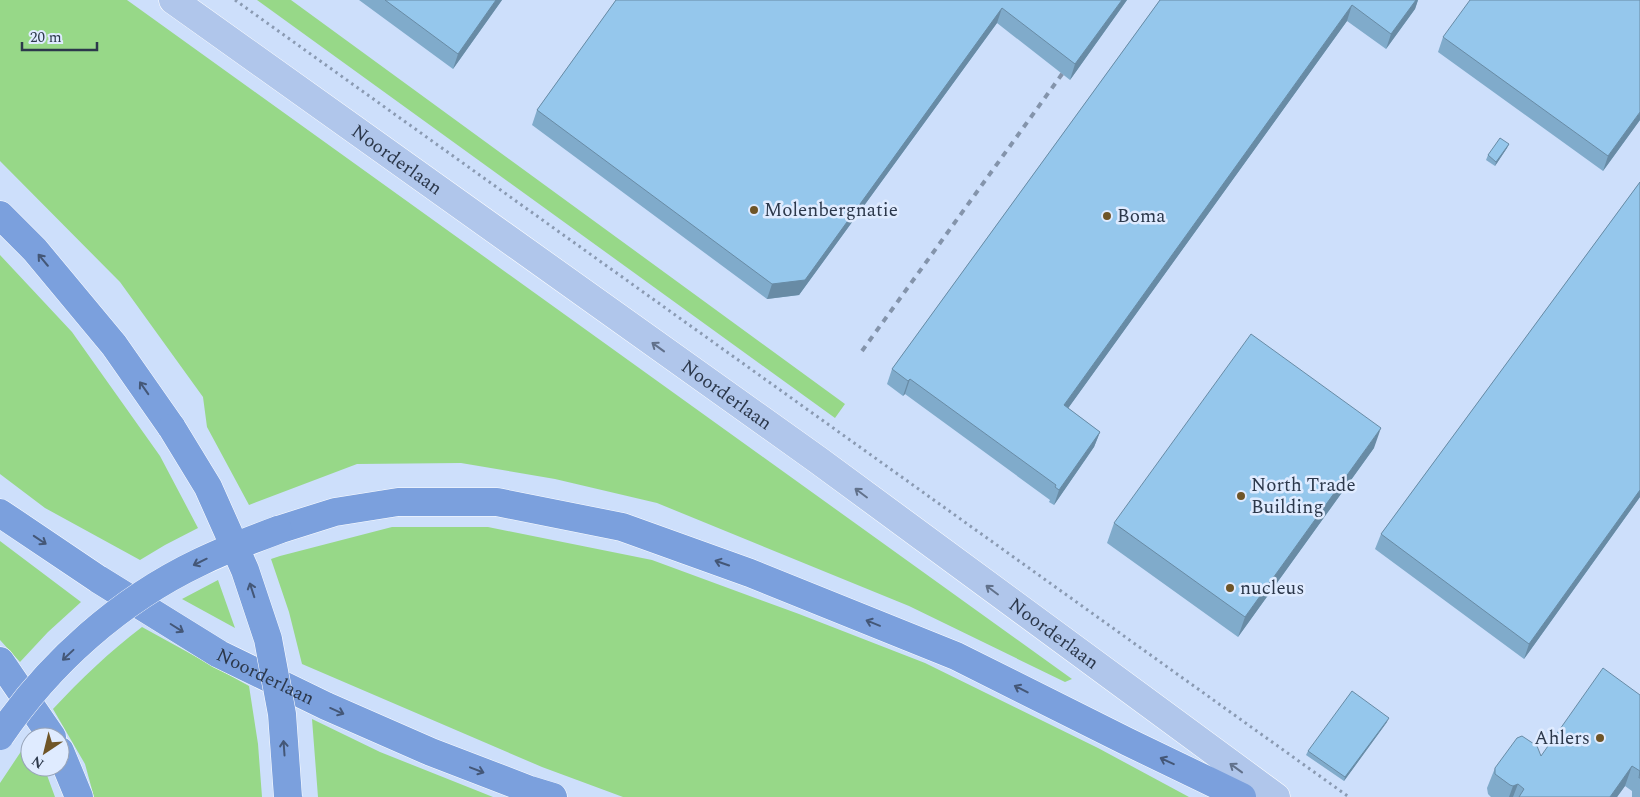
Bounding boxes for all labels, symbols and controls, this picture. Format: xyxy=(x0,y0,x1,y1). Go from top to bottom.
scale bar xyxy=(22,20,98,52)
text: 20 m xyxy=(30,26,62,49)
street label: Noorderlaan xyxy=(345,117,448,202)
place label: Molenbergnatie xyxy=(764,196,898,225)
place label: Boma xyxy=(1117,202,1166,231)
marker: Molenbergnatie xyxy=(748,204,760,216)
marker: Boma xyxy=(1101,210,1113,222)
one-way arrow xyxy=(38,254,49,267)
one-way arrow xyxy=(652,342,666,352)
street label: Noorderlaan xyxy=(675,352,778,437)
one-way arrow xyxy=(139,381,149,395)
place label: North Trade Building xyxy=(1251,471,1356,522)
one-way arrow xyxy=(854,488,868,498)
marker: North Trade Building xyxy=(1235,490,1247,502)
one-way arrow xyxy=(33,535,47,545)
one-way arrow xyxy=(193,558,208,567)
one-way arrow xyxy=(715,558,730,567)
place label: nucleus xyxy=(1240,574,1304,603)
one-way arrow xyxy=(246,582,256,598)
marker: nucleus xyxy=(1224,582,1236,594)
one-way arrow xyxy=(986,584,999,595)
street label: Noorderlaan xyxy=(1003,590,1105,677)
one-way arrow xyxy=(866,617,881,627)
one-way arrow xyxy=(170,622,184,633)
street label: Noorderlaan xyxy=(211,640,319,713)
one-way arrow xyxy=(62,649,74,661)
one-way arrow xyxy=(1014,684,1029,693)
one-way arrow xyxy=(329,707,344,716)
place label: Ahlers xyxy=(1534,724,1590,753)
north arrow xyxy=(20,727,70,777)
marker: Ahlers xyxy=(1594,732,1606,744)
one-way arrow xyxy=(279,741,289,757)
text: N xyxy=(27,750,49,774)
one-way arrow xyxy=(1160,756,1175,765)
one-way arrow xyxy=(1229,763,1243,773)
one-way arrow xyxy=(469,765,484,775)

